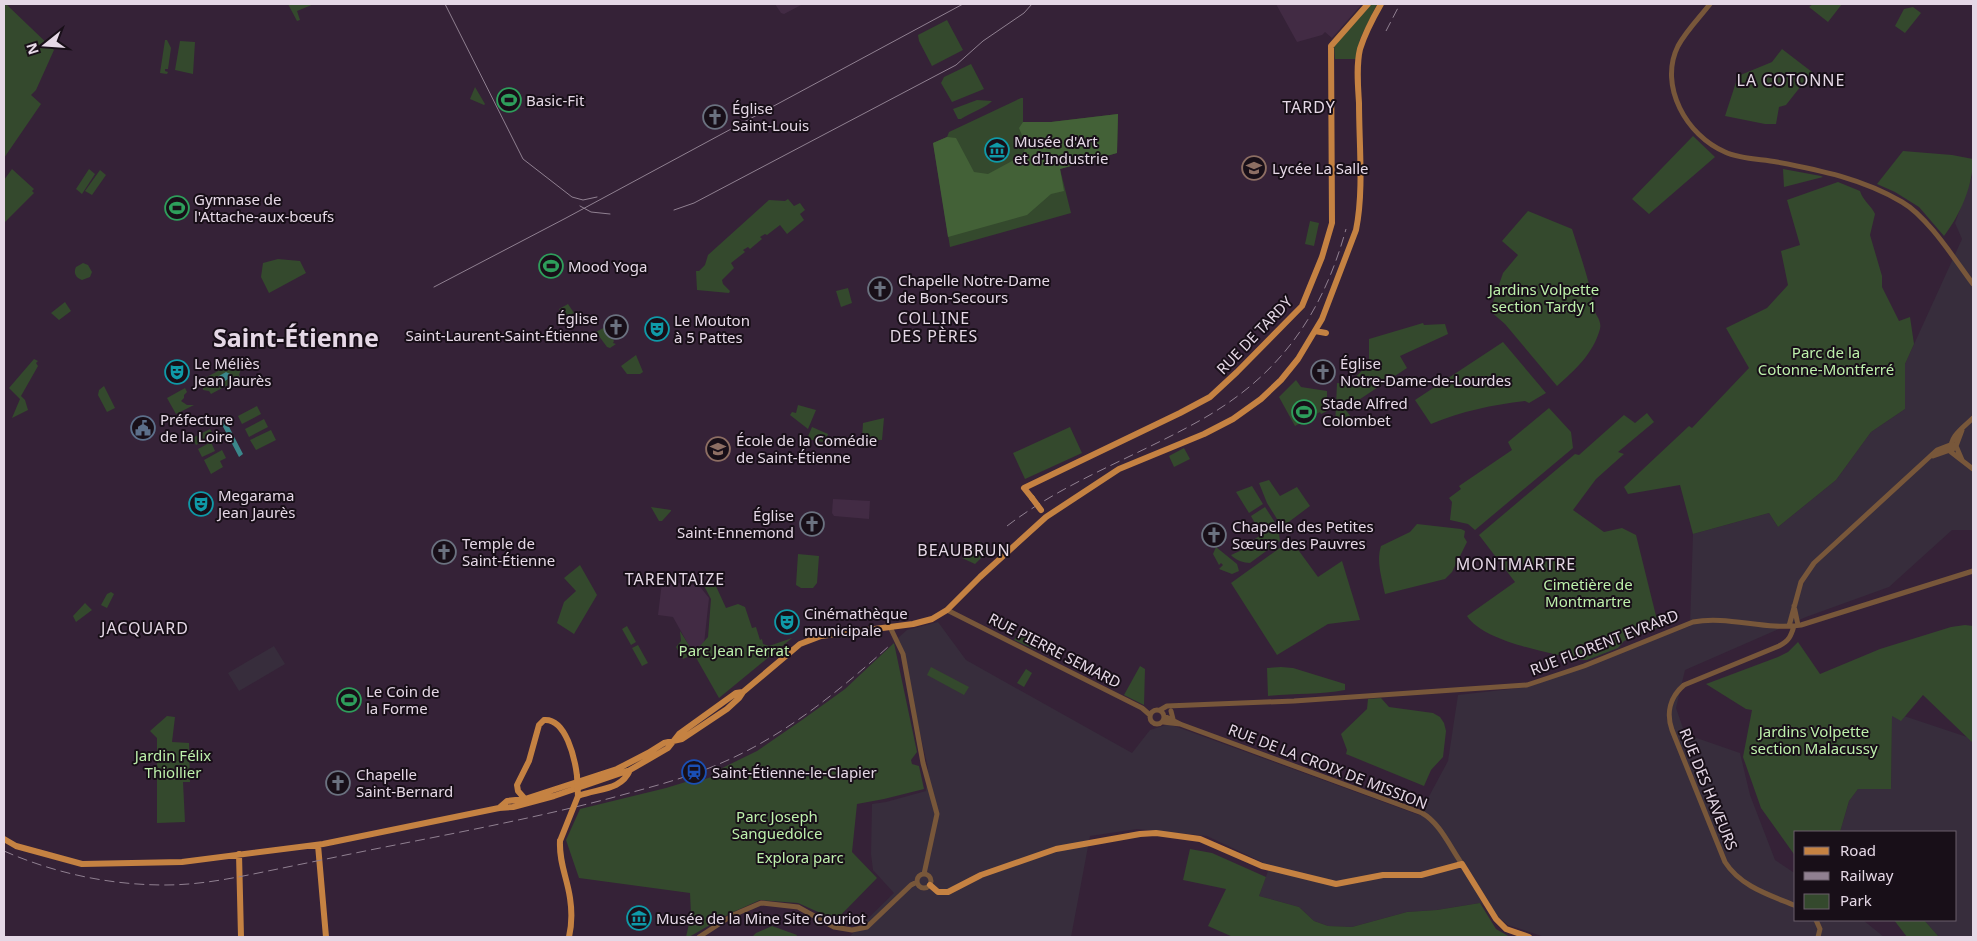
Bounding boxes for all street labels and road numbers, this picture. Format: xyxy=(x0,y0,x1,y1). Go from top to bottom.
street label: RUE DE TARDY xyxy=(1212,291,1297,378)
street label: RUE FLORENT EVRARD xyxy=(1527,604,1681,680)
street label: RUE PIERRE SEMARD xyxy=(985,608,1125,692)
street label: RUE DE LA CROIX DE MISSION xyxy=(1225,719,1431,813)
street label: RUE DES HAVEURS xyxy=(1675,725,1743,853)

